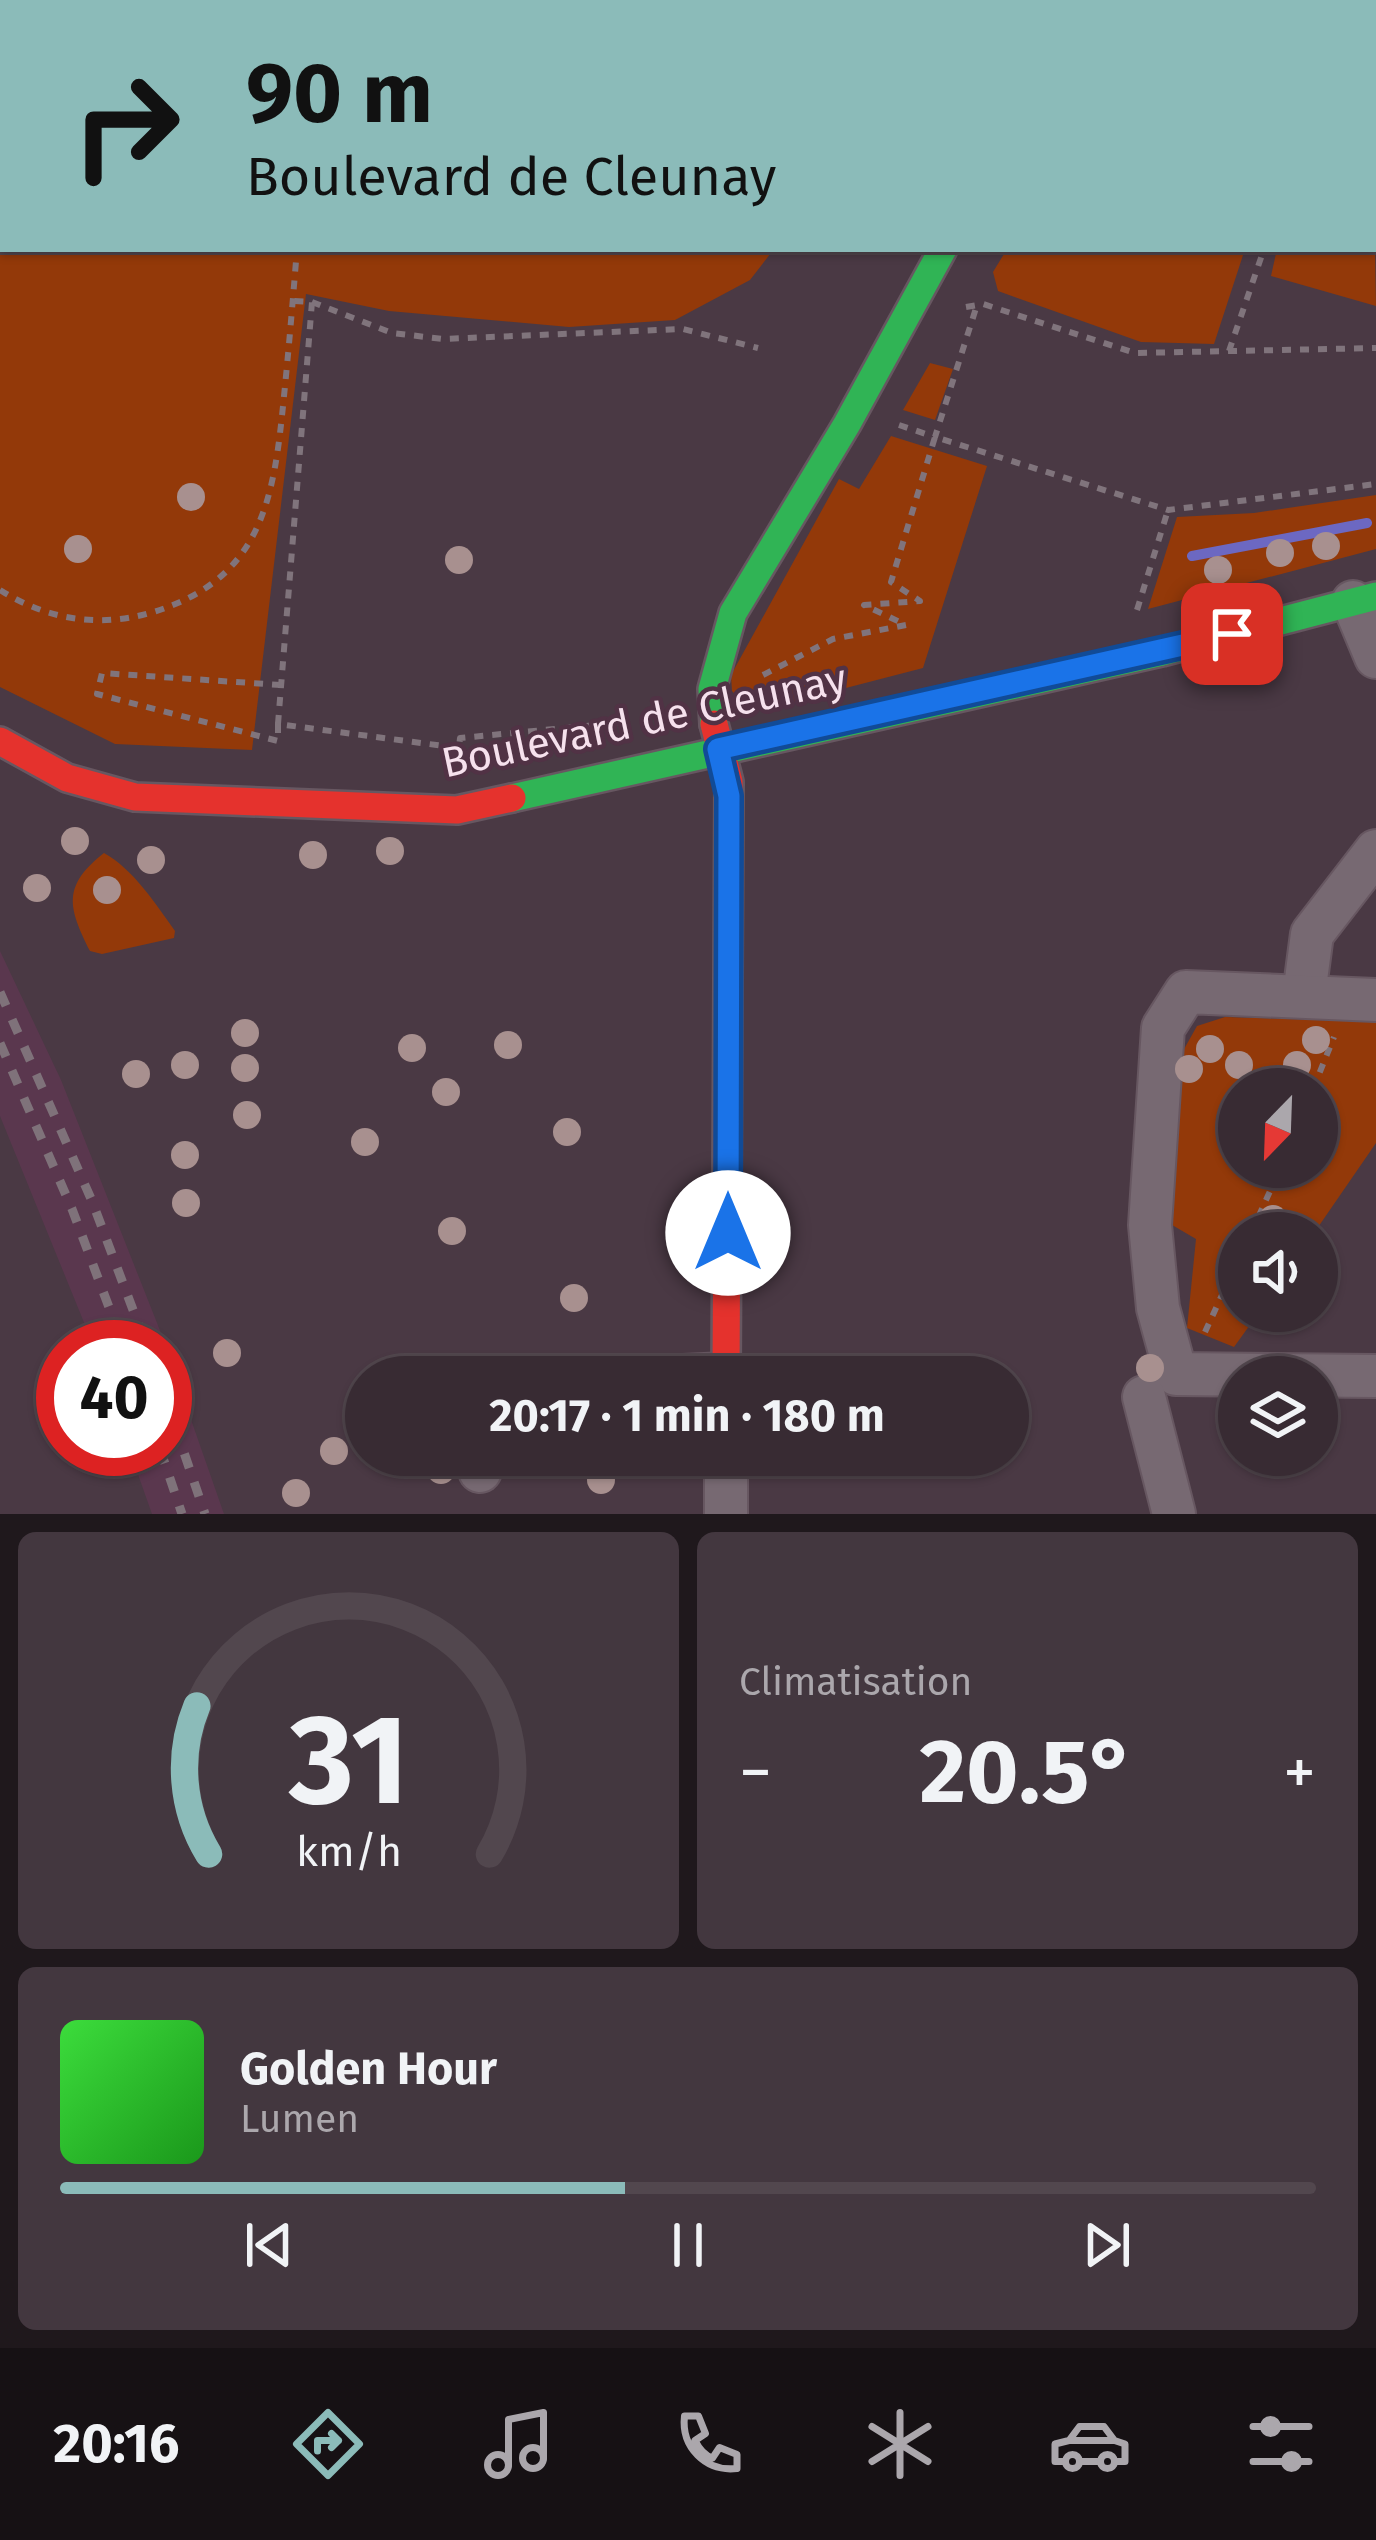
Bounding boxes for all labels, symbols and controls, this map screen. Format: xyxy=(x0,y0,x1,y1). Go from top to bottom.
text: 90 m xyxy=(246,43,433,144)
icon: right xyxy=(48,48,204,204)
text: Boulevard de Cleunay xyxy=(246,145,776,209)
pin xyxy=(1181,583,1283,685)
icon: arrive xyxy=(1199,601,1265,667)
street label: Boulevard de Cleunay xyxy=(437,654,851,788)
north arrow xyxy=(1218,1068,1338,1188)
map controls xyxy=(1218,1068,1338,1476)
position arrow xyxy=(665,1170,791,1296)
button: sound xyxy=(1218,1212,1338,1332)
speed limit sign: 40 xyxy=(36,1320,192,1476)
button: layers xyxy=(1218,1356,1338,1476)
text: 20:17 · 1 min · 180 m xyxy=(489,1389,885,1443)
text: Climatisation xyxy=(739,1659,972,1705)
text: 31 xyxy=(287,1686,409,1836)
text: 20.5° xyxy=(920,1718,1135,1826)
text: − xyxy=(739,1733,772,1812)
text: + xyxy=(1283,1733,1316,1812)
text: km/h xyxy=(295,1825,402,1876)
text: Golden Hour xyxy=(240,2042,497,2096)
text: Lumen xyxy=(240,2096,359,2142)
icon: previous xyxy=(236,2212,302,2278)
icon: pause xyxy=(655,2212,721,2278)
icon: next xyxy=(1074,2212,1140,2278)
icon: directions xyxy=(286,2402,370,2486)
icon: music xyxy=(477,2402,561,2486)
icon: phone xyxy=(667,2402,751,2486)
icon: climate xyxy=(858,2402,942,2486)
icon: car xyxy=(1048,2402,1132,2486)
icon: filters xyxy=(1239,2402,1323,2486)
text: 20:16 xyxy=(53,2412,179,2476)

